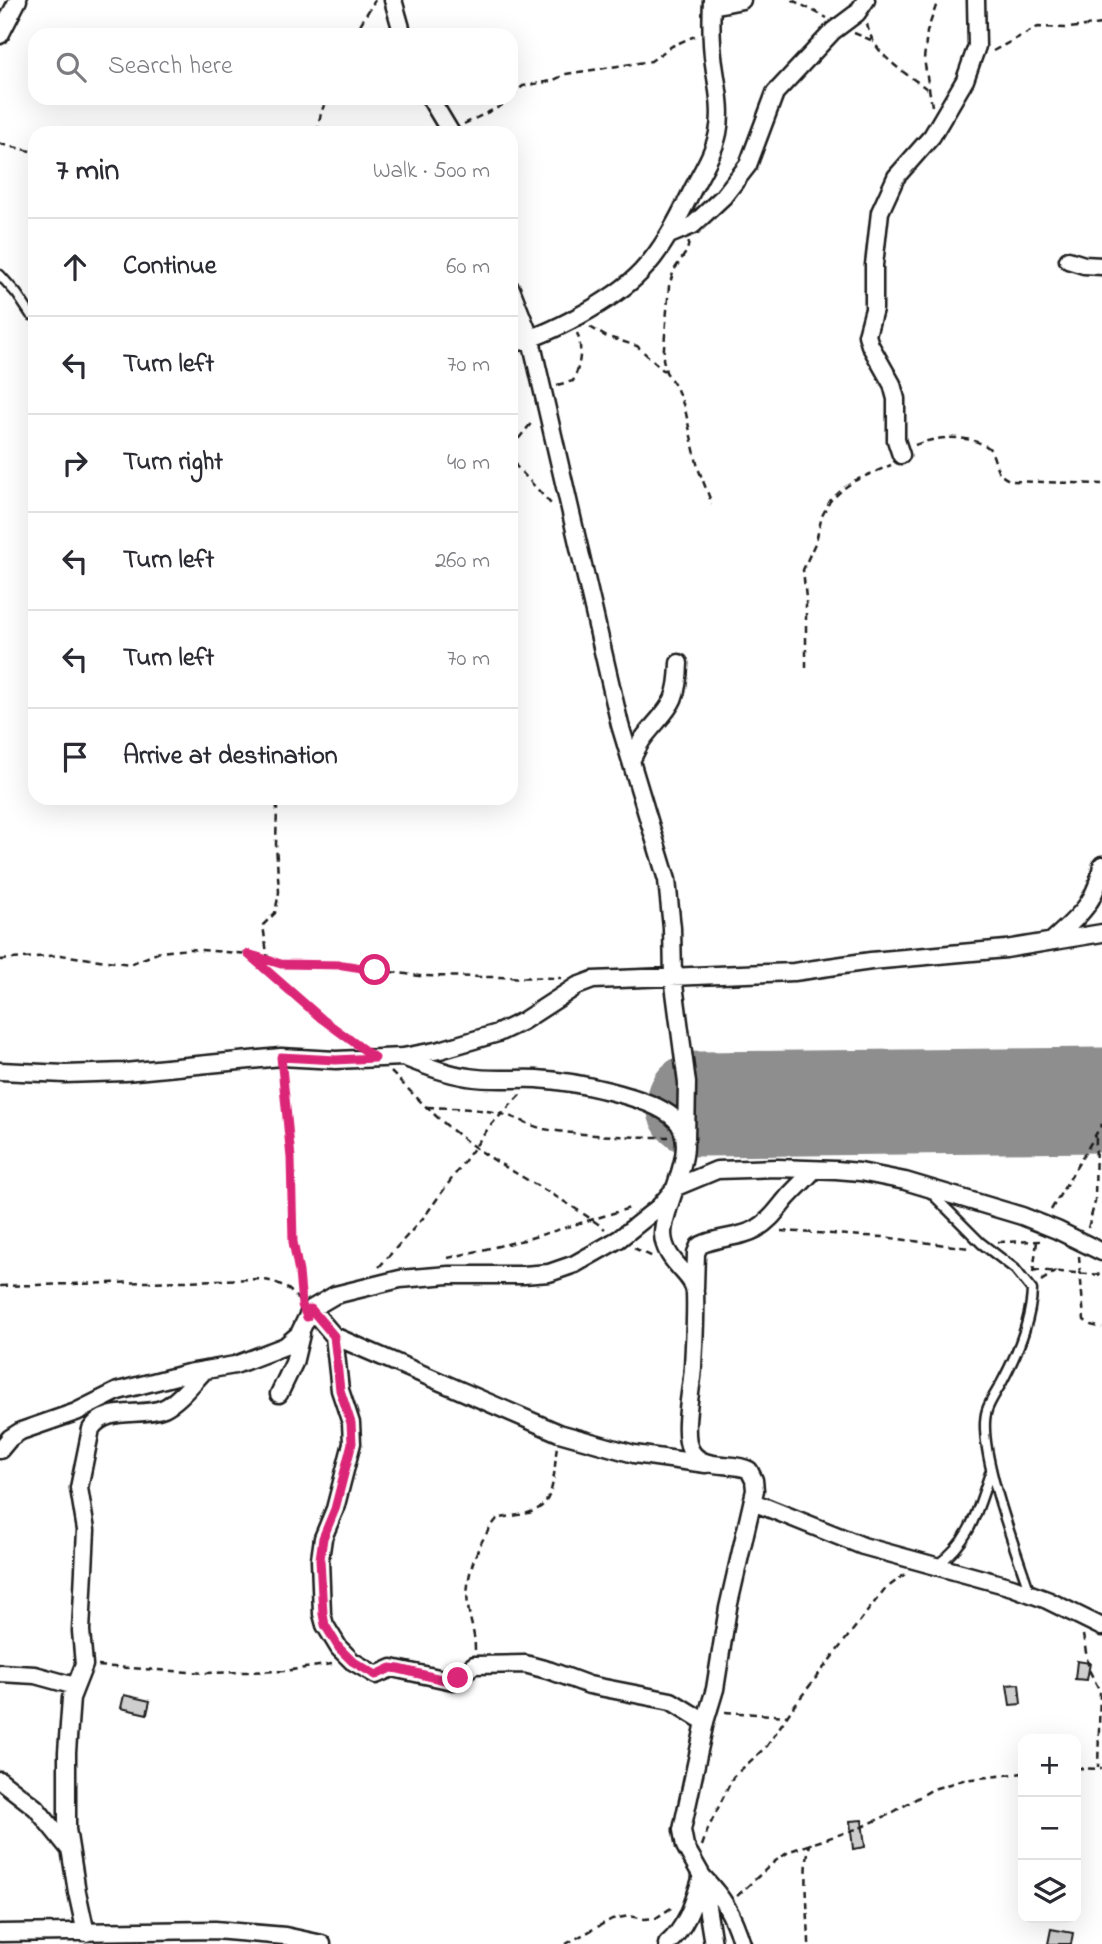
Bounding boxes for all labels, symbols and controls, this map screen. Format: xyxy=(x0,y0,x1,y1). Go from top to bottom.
search box xyxy=(28,28,518,105)
icon: search xyxy=(52,48,90,86)
text: Search here xyxy=(108,48,233,86)
text: 7 min xyxy=(56,150,119,194)
text: Walk · 500 m xyxy=(373,155,490,188)
icon: ahead xyxy=(56,248,94,286)
text: Continue xyxy=(123,248,216,286)
text: 60 m xyxy=(446,251,490,284)
icon: left xyxy=(56,346,94,384)
text: Turn left xyxy=(123,346,214,384)
text: 70 m xyxy=(447,349,490,382)
icon: right xyxy=(56,444,94,482)
text: Turn right xyxy=(123,444,223,482)
text: 40 m xyxy=(447,447,490,480)
icon: left xyxy=(56,542,94,580)
text: Turn left xyxy=(123,542,214,580)
text: 260 m xyxy=(435,545,490,578)
icon: left xyxy=(56,640,94,678)
text: Turn left xyxy=(123,640,214,678)
text: 70 m xyxy=(447,643,490,676)
icon: arrive xyxy=(56,738,94,776)
text: Arrive at destination xyxy=(123,738,338,776)
route start xyxy=(359,954,390,985)
route end xyxy=(442,1662,473,1693)
map controls xyxy=(1018,1734,1081,1923)
button: + xyxy=(1018,1734,1081,1797)
button: − xyxy=(1018,1797,1081,1860)
button: layers xyxy=(1018,1860,1081,1923)

